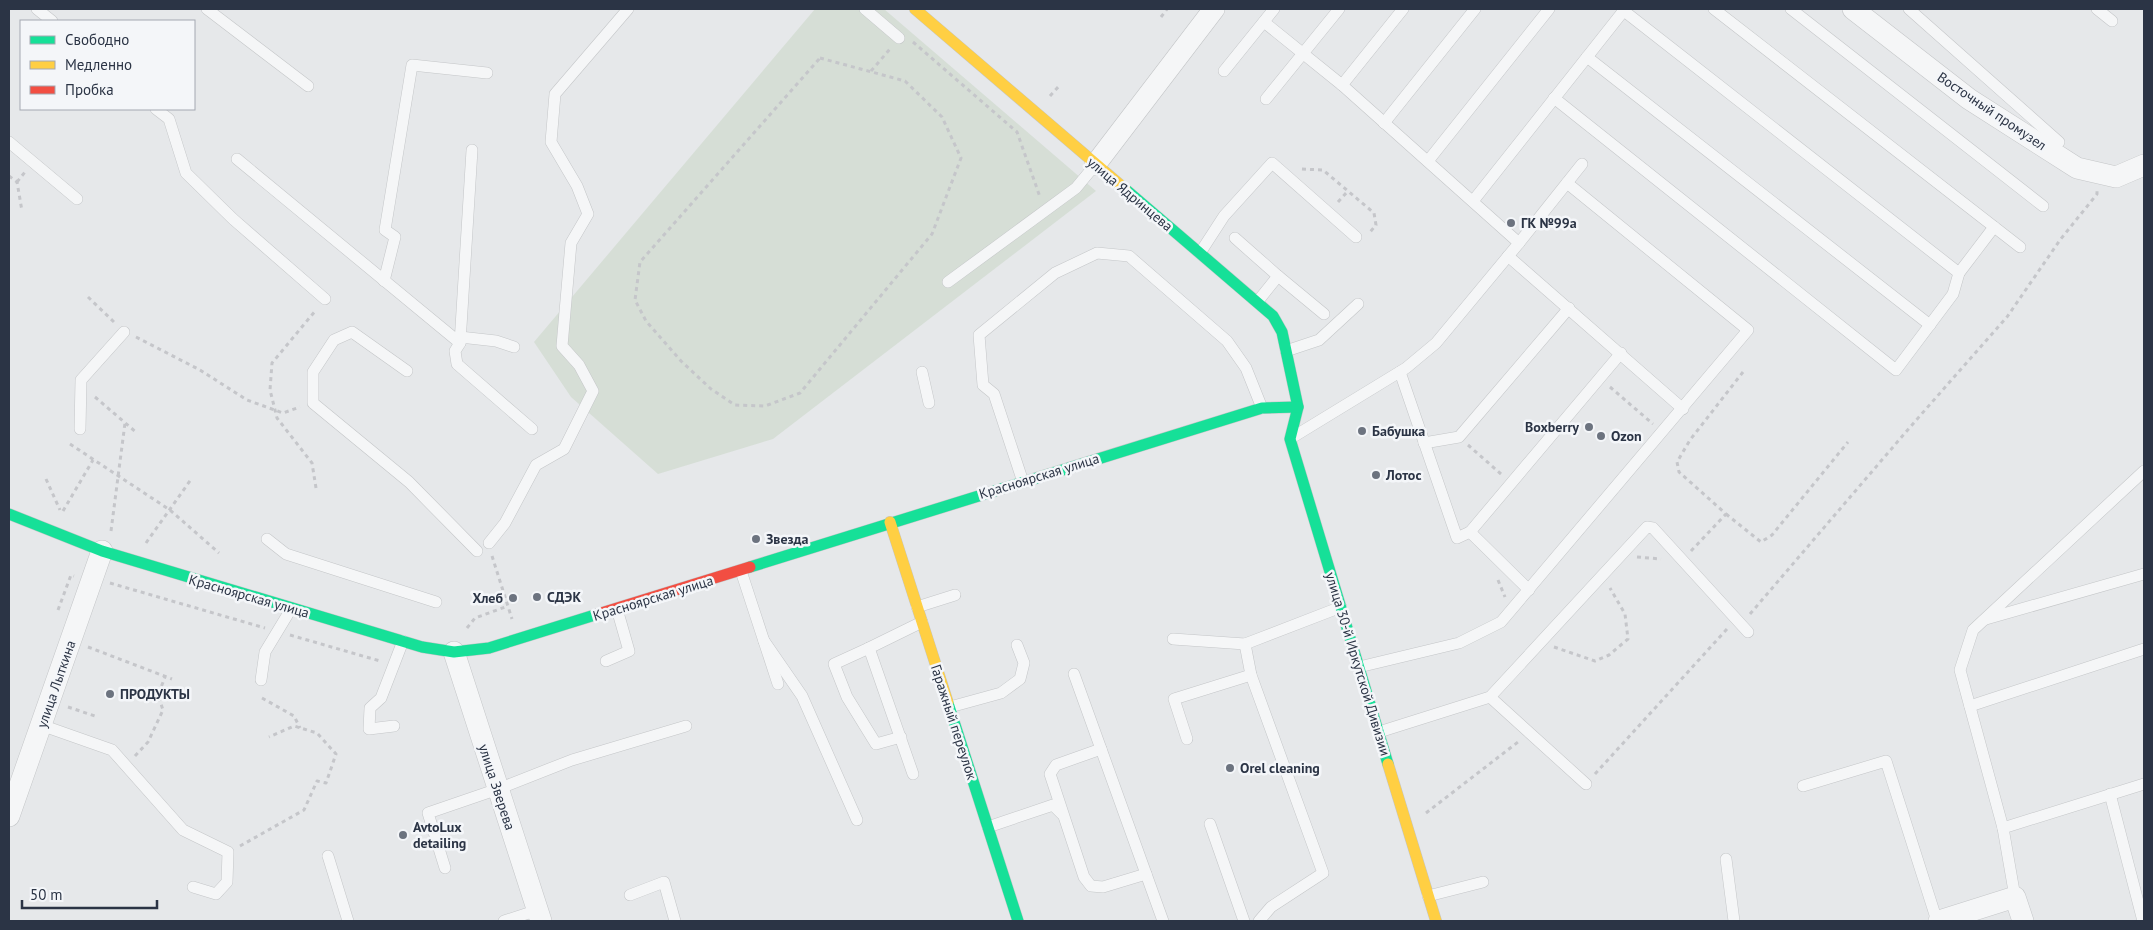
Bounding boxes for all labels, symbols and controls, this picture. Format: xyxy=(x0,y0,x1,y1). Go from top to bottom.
legend xyxy=(20,20,195,110)
text: Свободно xyxy=(65,30,129,49)
text: Медленно xyxy=(65,55,132,74)
street label: Восточный промузел xyxy=(1934,68,2050,154)
text: Пробка xyxy=(65,80,114,99)
street label: улица Ядринцева xyxy=(1083,153,1177,235)
place label: ГК №99а xyxy=(1521,214,1577,232)
marker: ГК №99а xyxy=(1505,217,1517,229)
place label: Boxberry xyxy=(1525,418,1579,436)
marker: Boxberry xyxy=(1583,421,1595,433)
place label: Бабушка xyxy=(1372,422,1425,440)
marker: Бабушка xyxy=(1356,425,1368,437)
place label: Ozon xyxy=(1611,427,1642,445)
marker: Ozon xyxy=(1595,430,1607,442)
street label: Красноярская улица xyxy=(977,449,1101,503)
place label: Лотос xyxy=(1385,466,1421,484)
marker: Лотос xyxy=(1370,469,1382,481)
place label: Звезда xyxy=(766,530,809,548)
marker: Звезда xyxy=(750,533,762,545)
street label: Красноярская улица xyxy=(187,570,311,622)
street label: улица 30-й Иркутской Дивизии xyxy=(1321,570,1395,758)
street label: Красноярская улица xyxy=(591,571,715,625)
place label: СДЭК xyxy=(547,588,581,606)
place label: Хлеб xyxy=(472,589,503,607)
marker: СДЭК xyxy=(531,591,543,603)
marker: Хлеб xyxy=(507,592,519,604)
street label: улица Лыткина xyxy=(33,638,79,730)
street label: Гаражный переулок xyxy=(927,662,981,782)
place label: ПРОДУКТЫ xyxy=(120,685,190,703)
marker: ПРОДУКТЫ xyxy=(104,688,116,700)
street label: улица Зверева xyxy=(475,742,519,832)
place label: Orel cleaning xyxy=(1240,759,1320,777)
marker: Orel cleaning xyxy=(1224,762,1236,774)
place label: AvtoLux detailing xyxy=(413,818,466,852)
marker: AvtoLux detailing xyxy=(397,829,409,841)
scale bar xyxy=(22,878,158,910)
text: 50 m xyxy=(30,885,63,904)

